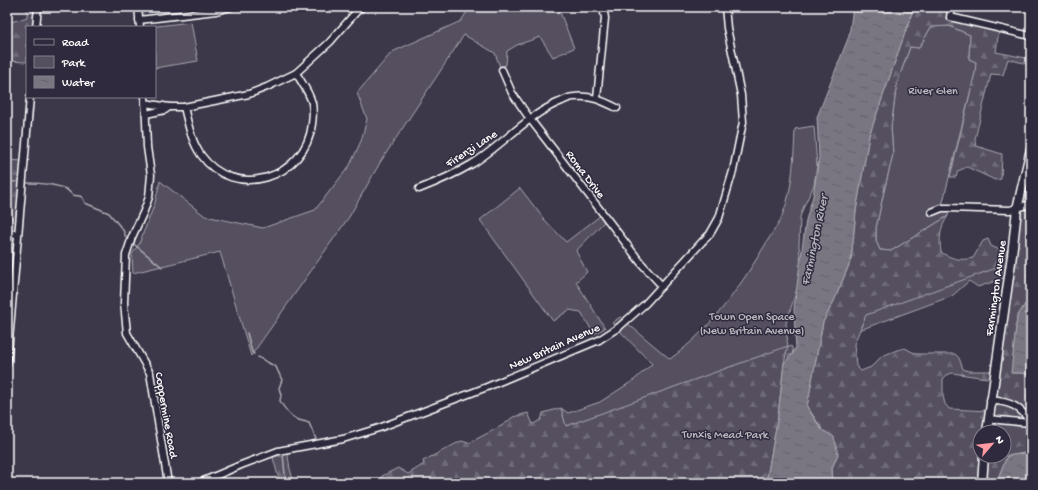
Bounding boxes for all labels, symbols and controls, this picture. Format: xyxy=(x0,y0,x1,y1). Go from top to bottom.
legend xyxy=(26,26,156,98)
text: Road xyxy=(62,37,89,51)
text: Park xyxy=(61,57,87,71)
text: Water xyxy=(62,77,96,91)
park label: River Glen xyxy=(908,85,958,99)
street label: Firenzi Lane xyxy=(443,127,501,172)
street label: Roma Drive xyxy=(562,148,608,203)
water label: Farmington River xyxy=(799,192,833,287)
street label: Farmington Avenue xyxy=(983,239,1011,338)
park label: Town Open Space (New Britain Avenue) xyxy=(700,311,804,339)
street label: New Britain Avenue xyxy=(507,321,603,374)
street label: Coppermine Road xyxy=(151,371,180,460)
north arrow xyxy=(972,424,1012,464)
park label: Tunxis Mead Park xyxy=(681,429,770,443)
text: N xyxy=(992,434,1006,446)

